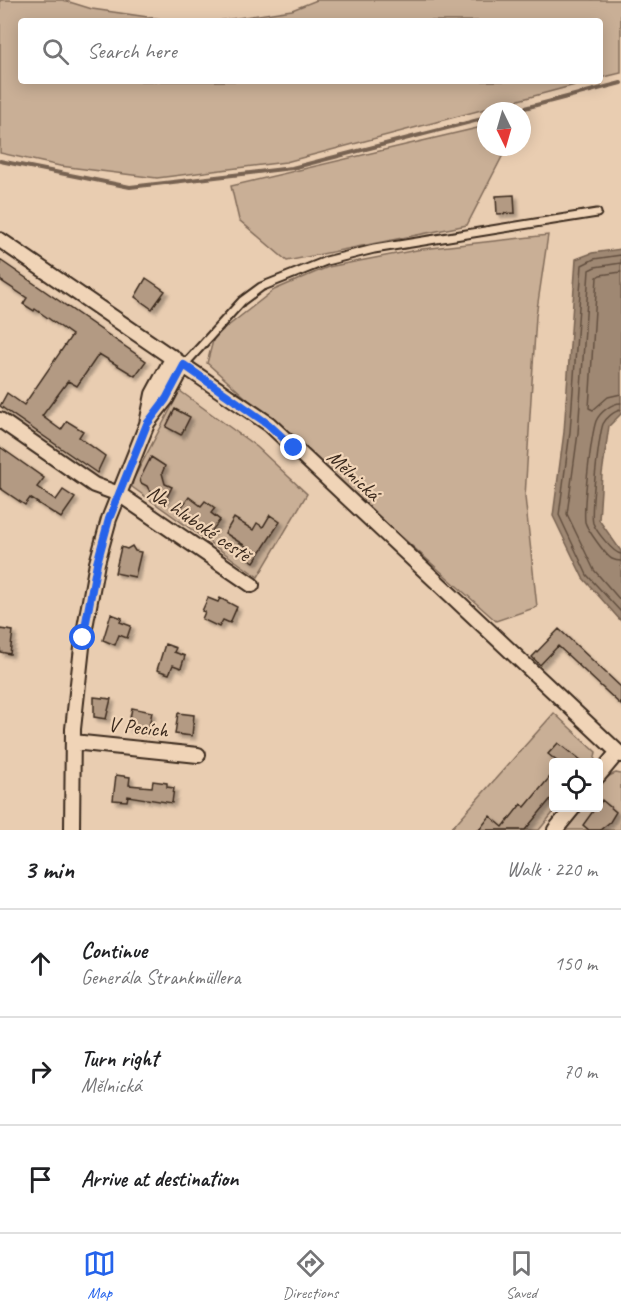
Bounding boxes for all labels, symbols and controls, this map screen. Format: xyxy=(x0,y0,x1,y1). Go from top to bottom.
search box xyxy=(18,18,603,84)
icon: search xyxy=(39,35,72,68)
text: Search here xyxy=(87,37,177,65)
north arrow xyxy=(477,102,531,156)
route end xyxy=(280,434,306,460)
street label: Mělnická xyxy=(322,444,387,507)
street label: Na hluboké cestě xyxy=(142,479,258,569)
route start xyxy=(69,624,95,650)
street label: V Pecích xyxy=(107,711,171,743)
map controls xyxy=(549,758,603,812)
button: locate xyxy=(549,758,603,812)
text: 3 min xyxy=(24,853,74,886)
text: Walk · 220 m xyxy=(507,857,597,882)
text: Continue xyxy=(81,937,147,965)
icon: ahead xyxy=(24,947,57,980)
text: 150 m xyxy=(554,951,597,976)
text: Generála Strankmüllera xyxy=(81,965,241,990)
text: Turn right xyxy=(81,1045,158,1073)
icon: right xyxy=(24,1055,57,1088)
text: 70 m xyxy=(563,1059,597,1084)
text: Mělnická xyxy=(81,1073,142,1098)
icon: arrive xyxy=(24,1163,57,1196)
text: Arrive at destination xyxy=(81,1165,238,1193)
tab: Map xyxy=(83,1247,116,1303)
tab: Directions xyxy=(283,1247,338,1303)
tab: Saved xyxy=(505,1247,538,1303)

